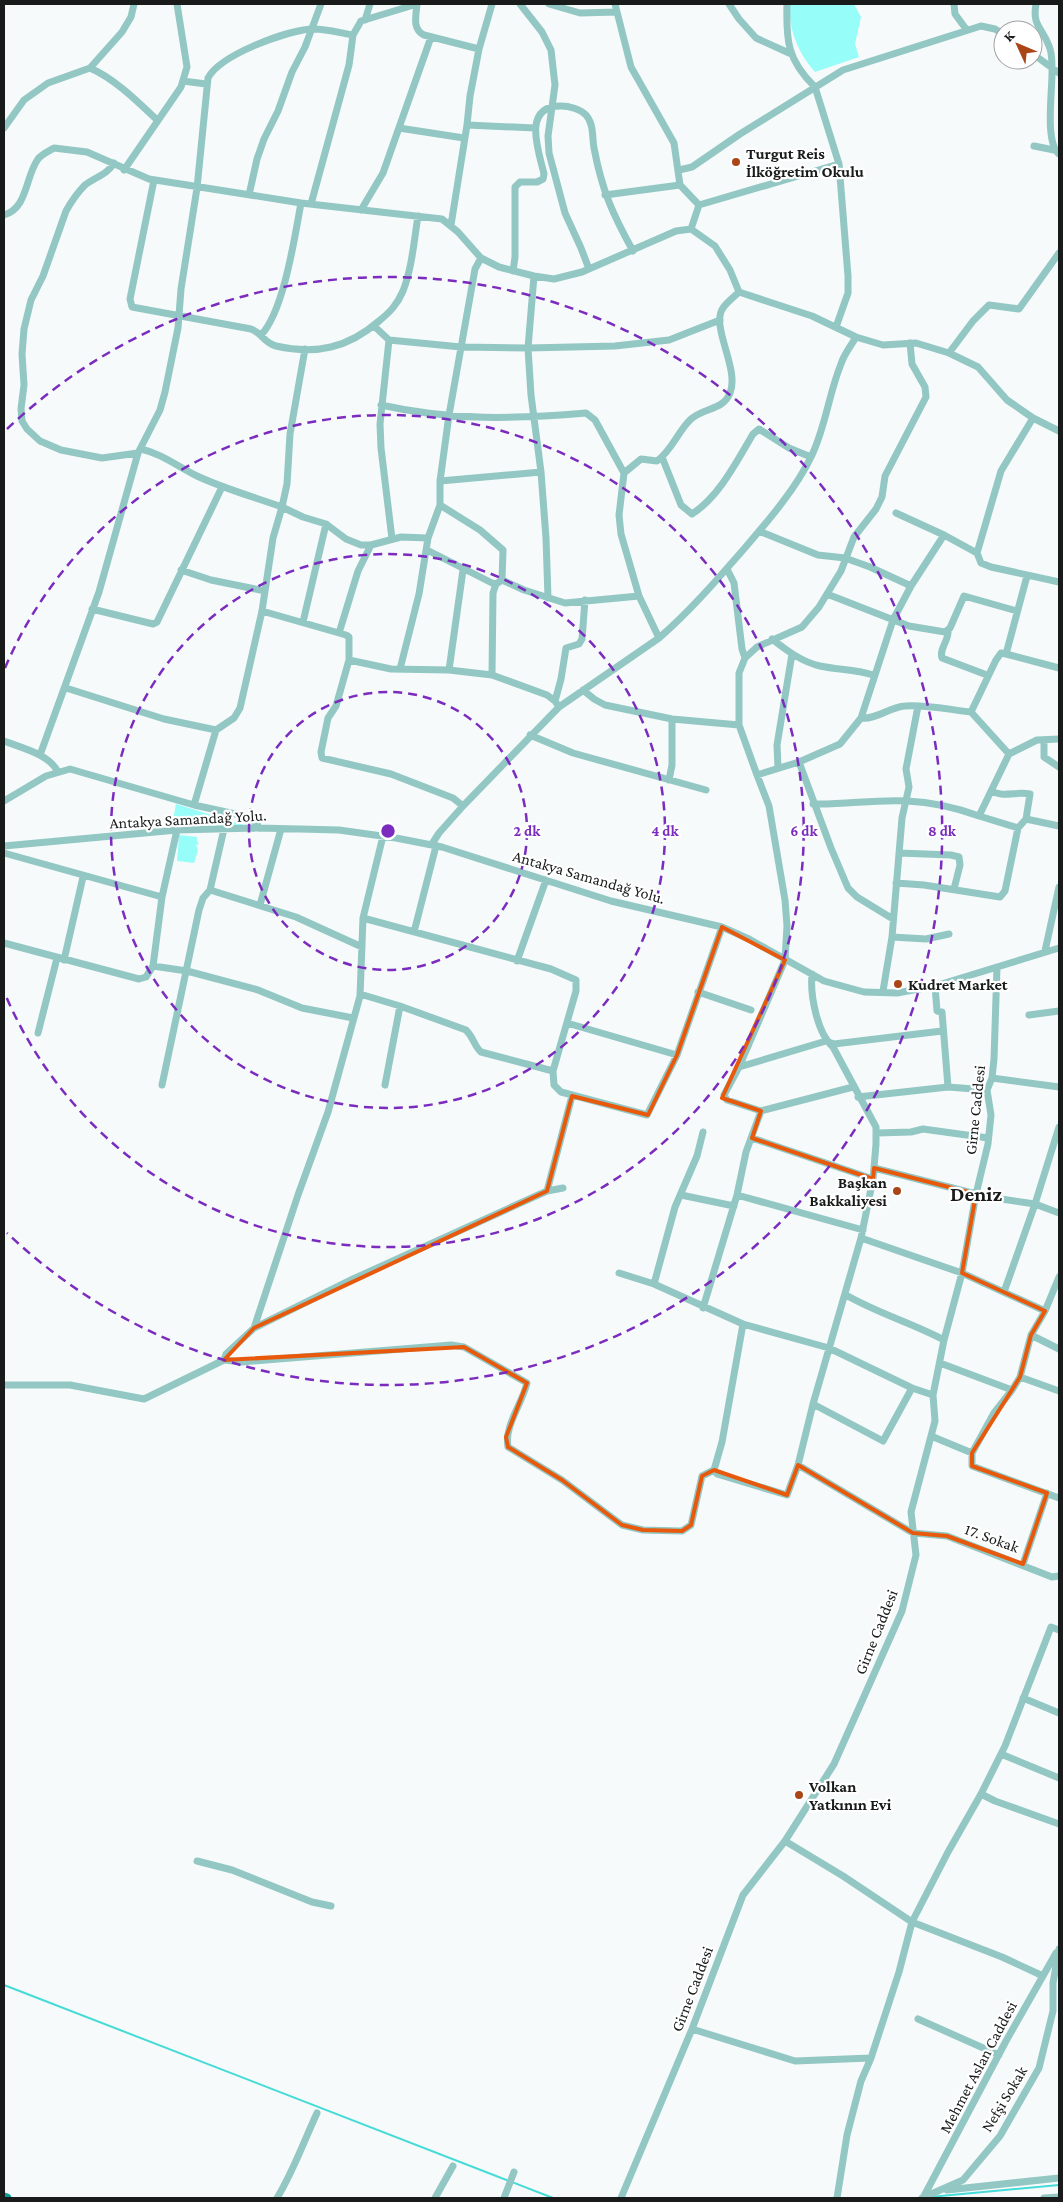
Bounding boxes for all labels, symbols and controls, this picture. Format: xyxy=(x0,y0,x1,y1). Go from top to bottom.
north arrow xyxy=(993,20,1043,70)
text: K xyxy=(1000,26,1018,45)
place label: Turgut Reis İlköğretim Okulu xyxy=(746,145,864,180)
marker: Turgut Reis İlköğretim Okulu xyxy=(730,156,742,168)
street label: Antakya Samandağ Yolu. xyxy=(109,806,267,833)
centre of rings xyxy=(379,822,397,840)
text: 2 dk xyxy=(514,823,541,839)
text: 4 dk xyxy=(651,823,680,839)
text: 6 dk xyxy=(790,823,819,839)
text: 8 dk xyxy=(928,823,957,839)
street label: Antakya Samandağ Yolu. xyxy=(511,847,667,908)
place label: Kudret Market xyxy=(908,976,1008,993)
marker: Kudret Market xyxy=(892,978,904,990)
street label: Girne Caddesi xyxy=(962,1064,988,1156)
place label: Başkan Bakkaliyesi xyxy=(809,1174,887,1209)
district label: Deniz xyxy=(950,1182,1002,1206)
marker: Başkan Bakkaliyesi xyxy=(891,1185,903,1197)
street label: 17. Sokak xyxy=(962,1520,1022,1556)
street label: Girne Caddesi xyxy=(851,1587,901,1677)
place label: Volkan Yatkının Evi xyxy=(808,1778,892,1813)
marker: Volkan Yatkının Evi xyxy=(793,1789,805,1801)
street label: Girne Caddesi xyxy=(668,1944,716,2034)
street label: Mehmet Aslan Caddesi xyxy=(936,1998,1020,2136)
street label: Nefşi Sokak xyxy=(978,2063,1031,2135)

